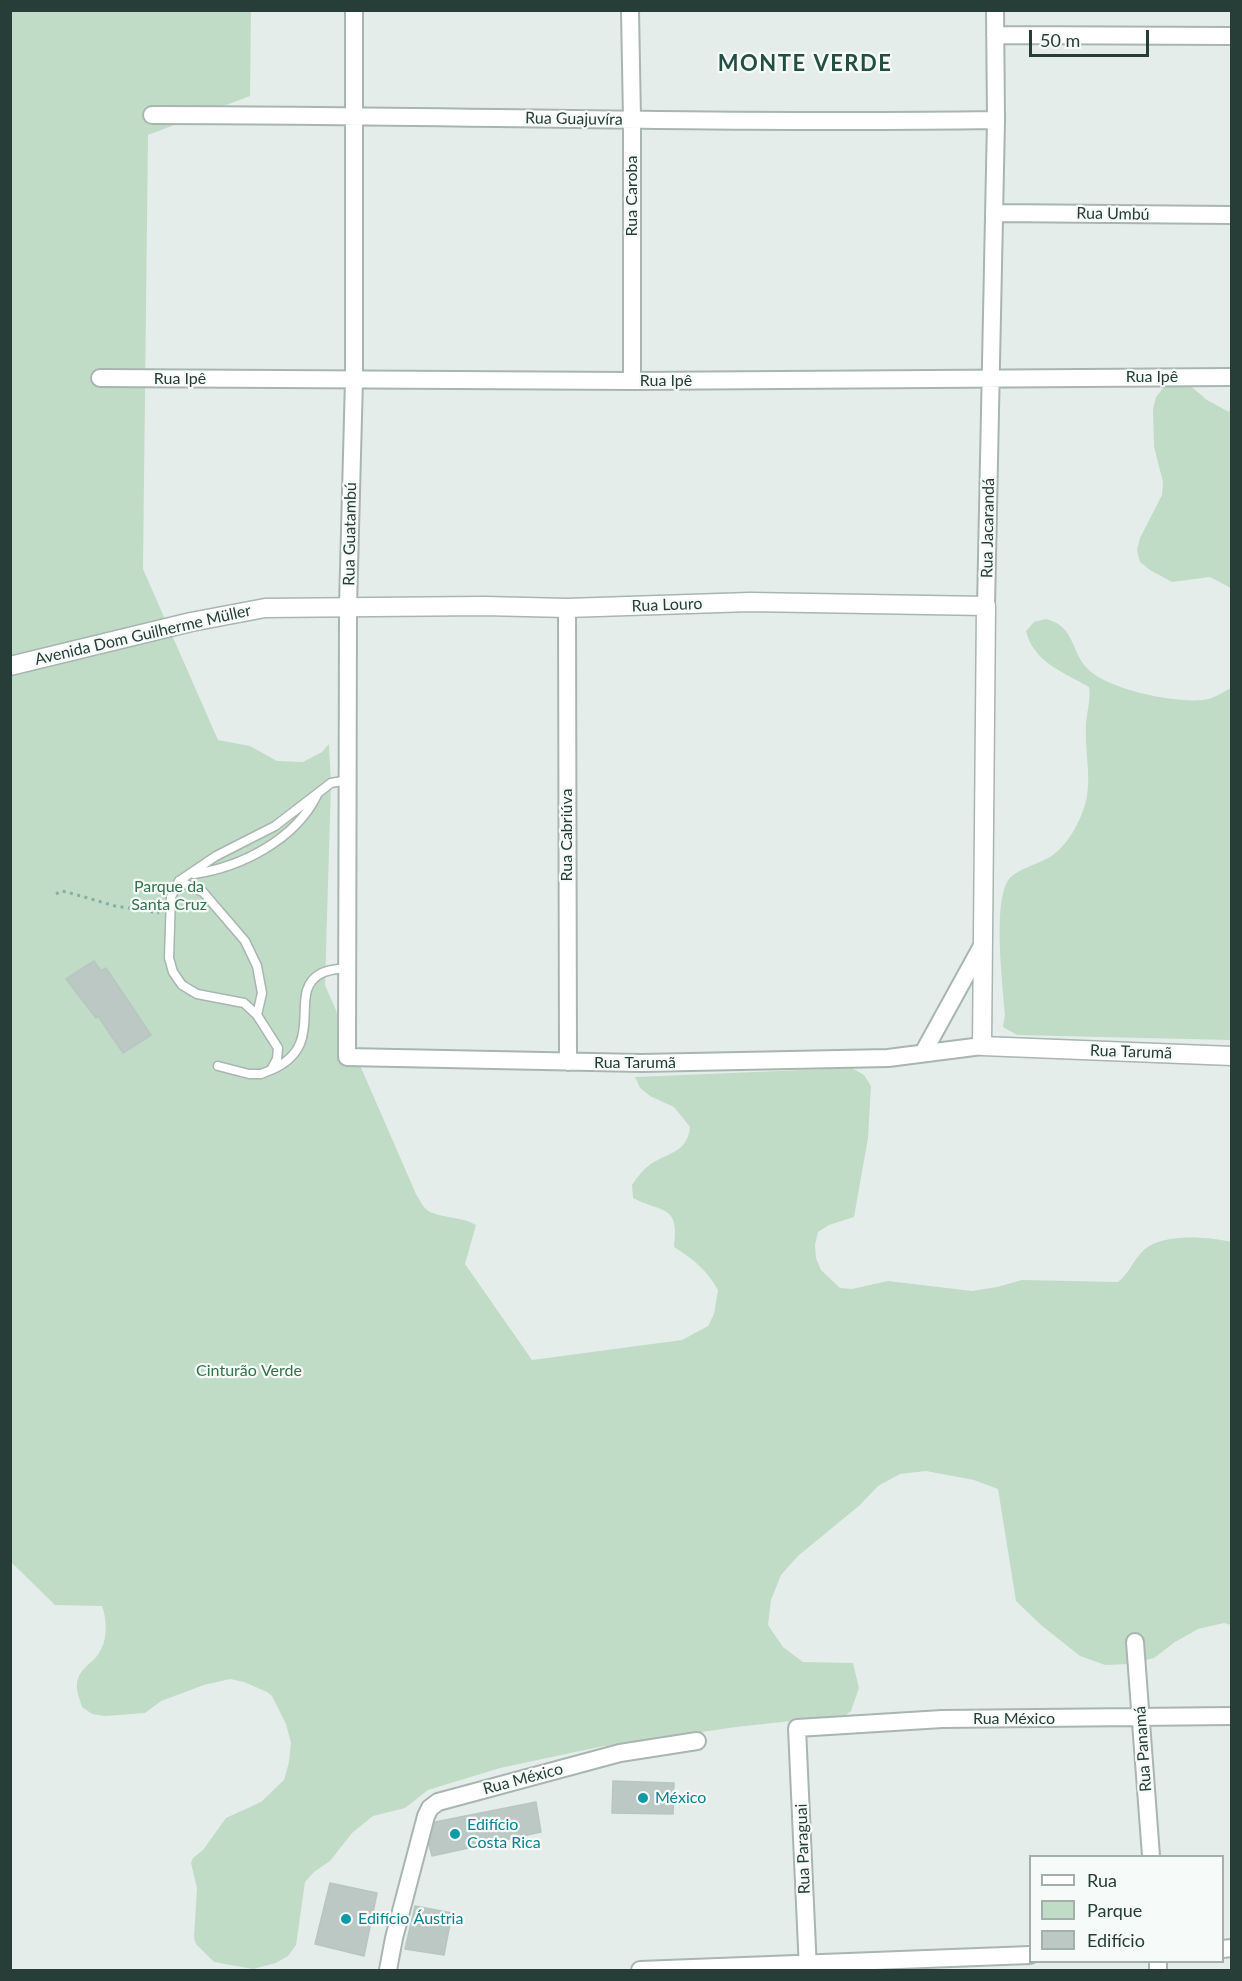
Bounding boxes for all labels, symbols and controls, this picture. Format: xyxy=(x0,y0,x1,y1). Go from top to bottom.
scale bar xyxy=(1032,18,1152,56)
text: 50 m xyxy=(1040,29,1080,51)
district label: MONTE VERDE xyxy=(718,51,892,77)
street label: Rua Guajuvíra xyxy=(525,109,623,129)
street label: Rua Caroba xyxy=(622,156,642,236)
street label: Rua Umbú xyxy=(1076,204,1150,224)
street label: Rua Ipê xyxy=(1126,367,1178,387)
street label: Rua Ipê xyxy=(154,369,206,389)
street label: Rua Ipê xyxy=(640,371,692,391)
street label: Rua Jacarandá xyxy=(978,478,998,578)
street label: Rua Guatambú xyxy=(339,482,361,586)
street label: Rua Louro xyxy=(631,594,703,616)
street label: Avenida Dom Guilherme Müller xyxy=(33,601,253,669)
street label: Rua Cabriúva xyxy=(557,789,577,881)
park label: Parque da Santa Cruz xyxy=(131,877,207,915)
street label: Rua Tarumã xyxy=(1090,1041,1172,1063)
street label: Rua Tarumã xyxy=(594,1053,676,1073)
park label: Cinturão Verde xyxy=(196,1361,302,1381)
street label: Rua Panamá xyxy=(1130,1705,1156,1793)
street label: Rua México xyxy=(973,1709,1055,1729)
street label: Rua México xyxy=(481,1759,565,1799)
place label: México xyxy=(655,1788,706,1808)
marker: México xyxy=(636,1791,650,1805)
street label: Rua Paraguai xyxy=(792,1803,814,1895)
place label: Edifício Costa Rica xyxy=(467,1815,541,1853)
marker: Edifício Costa Rica xyxy=(448,1827,462,1841)
legend xyxy=(1029,1855,1224,1963)
text: Rua xyxy=(1087,1869,1117,1891)
text: Parque xyxy=(1087,1899,1142,1921)
place label: Edifício Áustria xyxy=(358,1909,463,1929)
marker: Edifício Áustria xyxy=(339,1912,353,1926)
text: Edifício xyxy=(1087,1929,1145,1951)

